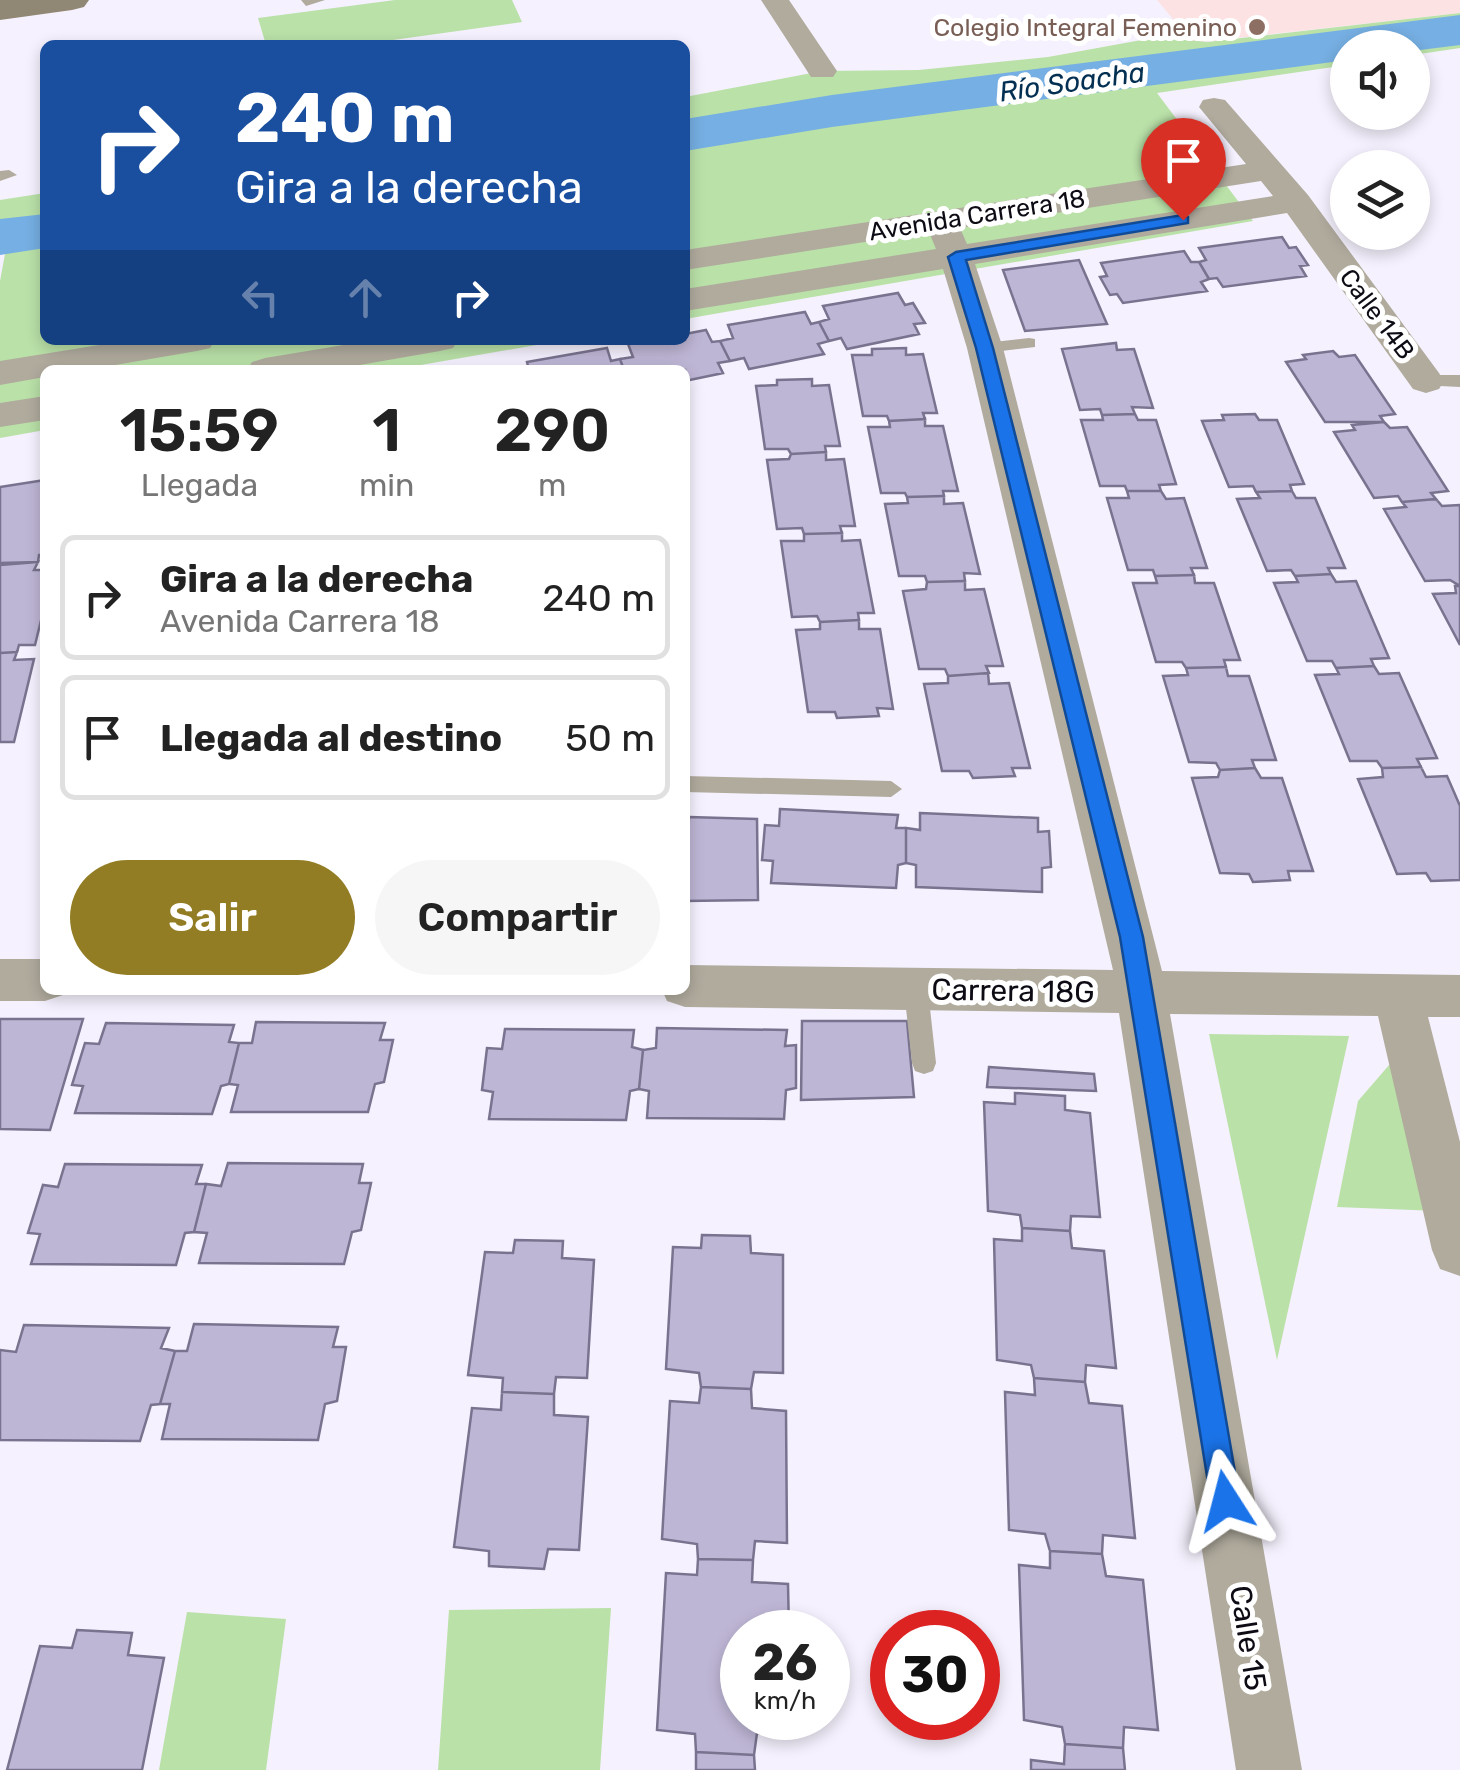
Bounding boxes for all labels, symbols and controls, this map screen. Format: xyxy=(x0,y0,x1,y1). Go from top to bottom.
place label: Colegio Integral Femenino xyxy=(933,13,1237,42)
marker: Colegio Integral Femenino xyxy=(1246,16,1268,38)
map controls xyxy=(1330,30,1430,250)
button: sound xyxy=(1330,30,1430,130)
water label: Río Soacha xyxy=(997,55,1147,109)
text: 240 m xyxy=(235,77,455,160)
icon: right xyxy=(70,80,200,210)
pin xyxy=(1141,118,1226,221)
icon: arrive xyxy=(1156,133,1211,188)
button: layers xyxy=(1330,150,1430,250)
text: Gira a la derecha xyxy=(235,161,583,214)
street label: Avenida Carrera 18 xyxy=(867,184,1087,246)
street label: Calle 14B xyxy=(1334,263,1420,365)
icon: left xyxy=(233,270,288,325)
icon: ahead xyxy=(338,270,393,325)
icon: right xyxy=(443,270,498,325)
text: 15:59 xyxy=(120,395,279,466)
text: 1 xyxy=(372,395,401,466)
text: 290 xyxy=(494,395,610,466)
text: Llegada xyxy=(141,466,258,504)
text: min xyxy=(359,466,415,504)
text: m xyxy=(538,466,566,504)
text: Gira a la derecha xyxy=(160,556,473,602)
icon: right xyxy=(75,570,130,625)
text: 240 m xyxy=(542,575,655,621)
text: Avenida Carrera 18 xyxy=(160,602,440,640)
icon: arrive xyxy=(75,710,130,765)
text: Llegada al destino xyxy=(160,715,502,761)
text: 50 m xyxy=(565,715,655,761)
button: Salir xyxy=(70,860,355,975)
button: Compartir xyxy=(375,860,660,975)
street label: Carrera 18G xyxy=(931,972,1095,1010)
position arrow xyxy=(1174,1449,1278,1553)
street label: Calle 15 xyxy=(1222,1583,1274,1693)
speed limit sign: 30 xyxy=(870,1610,1000,1740)
text: 26 xyxy=(752,1633,818,1693)
text: km/h xyxy=(754,1686,816,1715)

